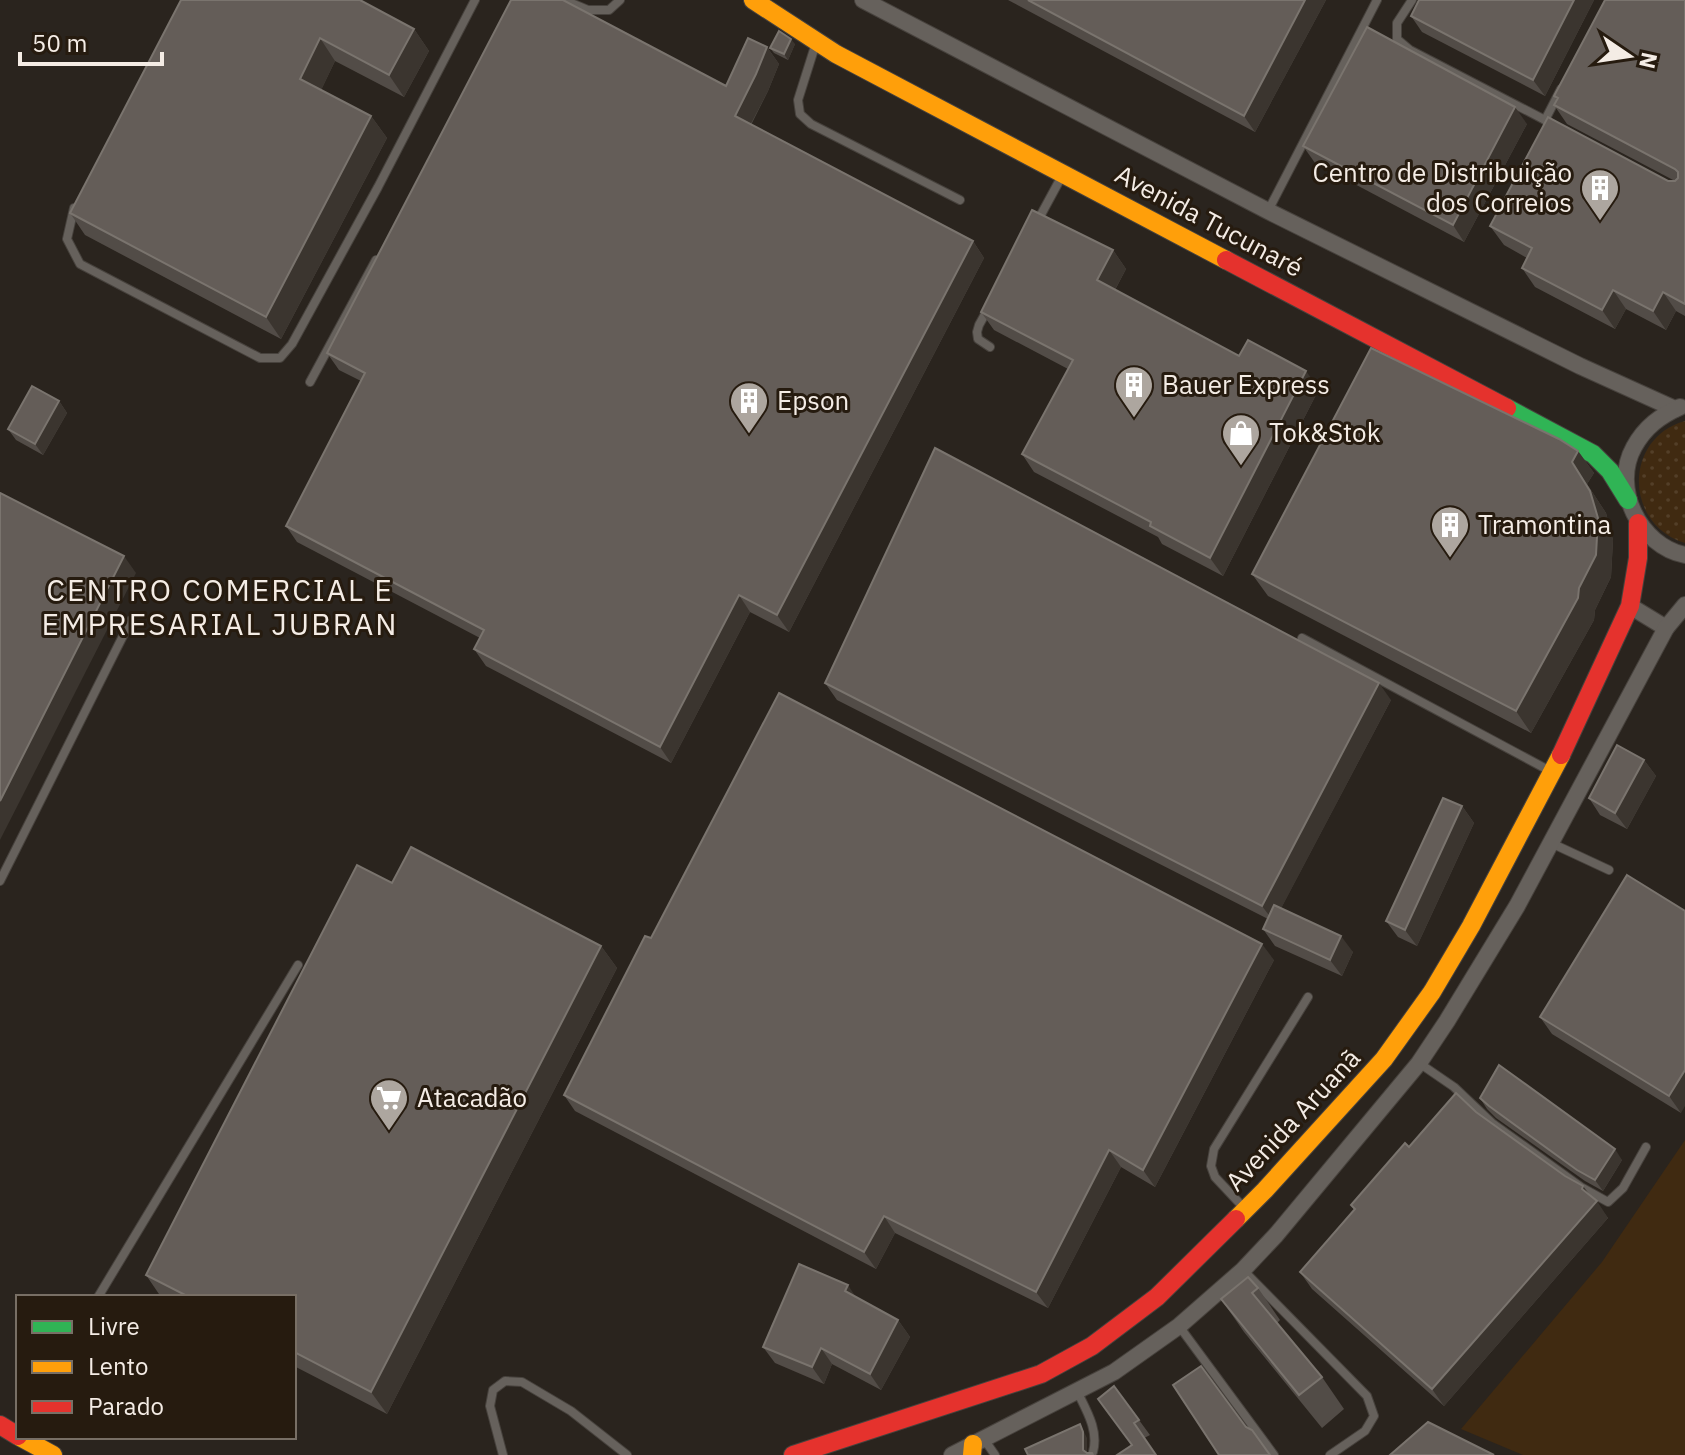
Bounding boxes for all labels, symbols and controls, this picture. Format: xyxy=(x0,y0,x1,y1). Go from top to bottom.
scale bar xyxy=(20,16,162,66)
north arrow xyxy=(1589,16,1669,96)
text: 50 m xyxy=(32,27,87,59)
text: N xyxy=(1633,50,1665,72)
place label: Centro de Distribuição dos Correios xyxy=(1313,155,1572,219)
street label: Avenida Tucunaré xyxy=(1110,156,1309,284)
building icon: Centro de Distribuição dos Correios xyxy=(1579,167,1621,222)
building icon: Bauer Express xyxy=(1113,364,1155,419)
place label: Bauer Express xyxy=(1162,367,1330,401)
building icon: Epson xyxy=(728,380,770,435)
place label: Epson xyxy=(777,383,849,417)
shop icon: Tok&Stok xyxy=(1220,412,1262,467)
place label: Tok&Stok xyxy=(1269,415,1381,449)
building icon: Tramontina xyxy=(1429,504,1471,559)
place label: Tramontina xyxy=(1478,507,1611,541)
district label: CENTRO COMERCIAL E EMPRESARIAL JUBRAN xyxy=(42,570,398,643)
street label: Avenida Aruanã xyxy=(1217,1041,1367,1198)
supermarket icon: Atacadão xyxy=(368,1077,410,1132)
place label: Atacadão xyxy=(417,1080,527,1114)
legend xyxy=(16,1295,296,1439)
text: Livre xyxy=(88,1310,140,1342)
text: Lento xyxy=(88,1350,148,1382)
text: Parado xyxy=(88,1390,164,1422)

